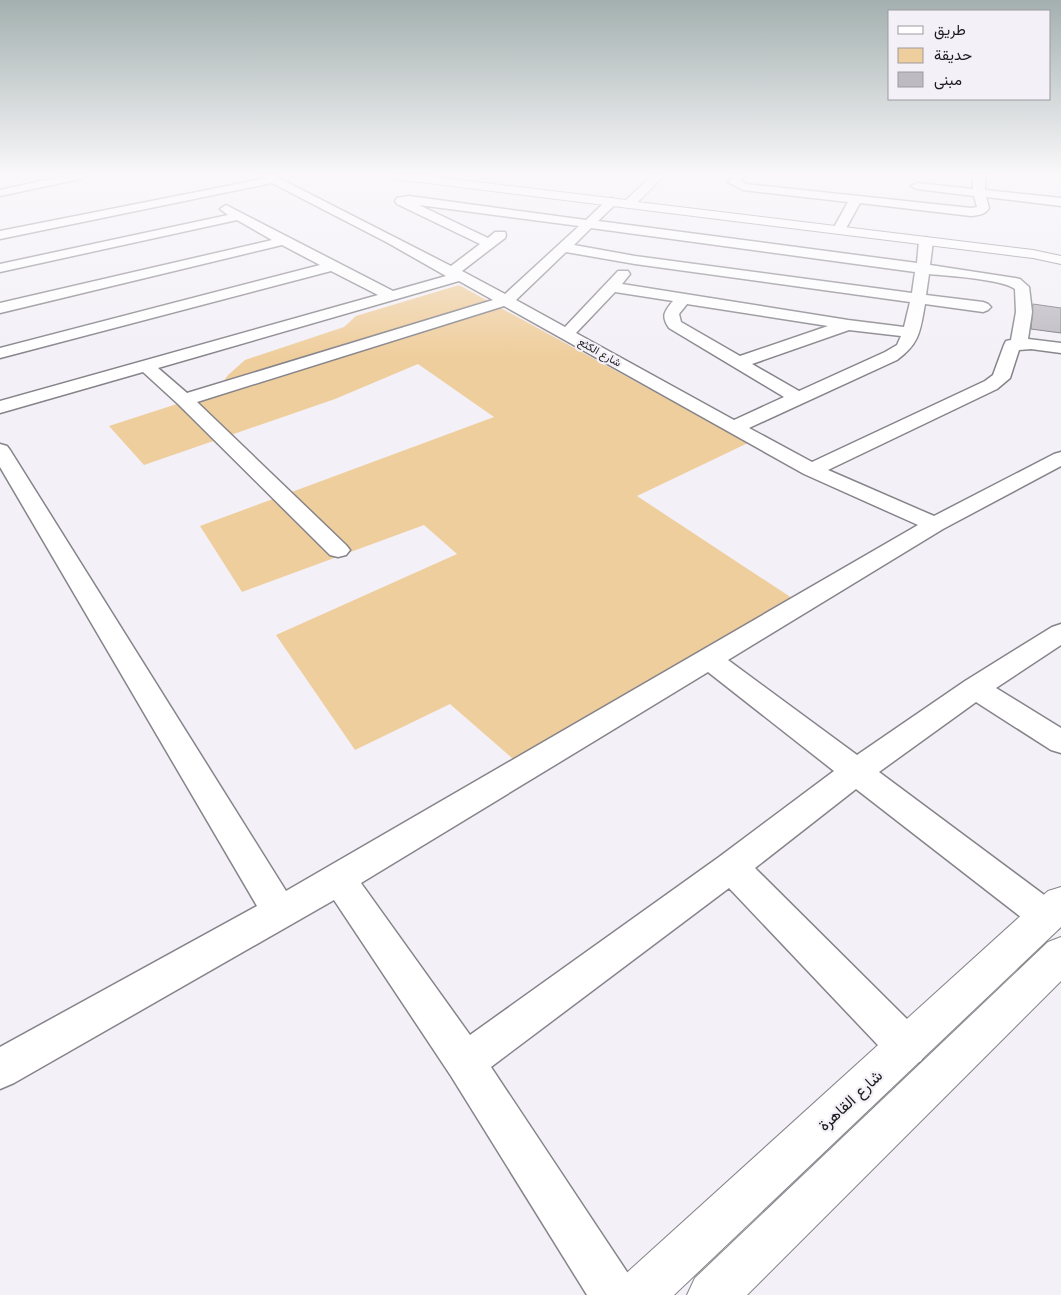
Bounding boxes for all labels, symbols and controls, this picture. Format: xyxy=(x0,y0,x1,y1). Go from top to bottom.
legend xyxy=(888,10,1051,100)
text: طريق xyxy=(934,21,966,40)
text: حديقة xyxy=(934,46,972,64)
text: مبنى xyxy=(934,71,962,90)
street label: شارع الكثع xyxy=(576,335,624,371)
street label: شارع القاهرة xyxy=(815,1067,888,1136)

